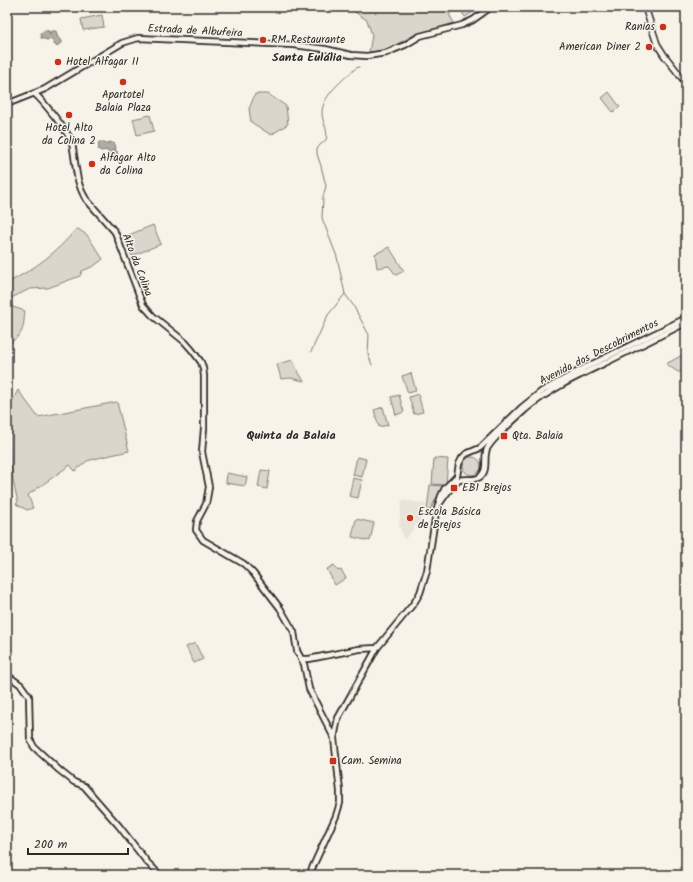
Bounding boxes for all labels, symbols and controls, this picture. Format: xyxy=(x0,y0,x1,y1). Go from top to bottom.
place label: Ranias xyxy=(625,18,655,36)
street label: Estrada de Albufeira xyxy=(147,20,243,42)
marker: Ranias xyxy=(658,22,668,32)
place label: RM Restaurante xyxy=(271,31,345,49)
marker: RM Restaurante xyxy=(258,35,268,45)
place label: American Diner 2 xyxy=(559,38,641,56)
marker: American Diner 2 xyxy=(644,42,654,52)
district label: Santa Eulália xyxy=(272,48,342,67)
place label: Hotel Alfagar II xyxy=(66,53,139,71)
marker: Hotel Alfagar II xyxy=(53,57,63,67)
marker: Apartotel Balaia Plaza xyxy=(118,77,128,87)
place label: Apartotel Balaia Plaza xyxy=(95,86,151,117)
marker: Hotel Alto da Colina 2 xyxy=(64,110,74,120)
place label: Hotel Alto da Colina 2 xyxy=(42,119,96,150)
place label: Alfagar Alto da Colina xyxy=(100,149,156,180)
marker: Alfagar Alto da Colina xyxy=(87,159,97,169)
street label: Alto da Colina xyxy=(117,231,157,299)
street label: Avenida dos Descobrimentos xyxy=(536,314,662,390)
district label: Quinta da Balaia xyxy=(246,426,336,445)
place label: Qta. Balaia xyxy=(512,427,563,445)
marker: Qta. Balaia xyxy=(499,431,509,441)
place label: EB1 Brejos xyxy=(462,479,512,497)
marker: EB1 Brejos xyxy=(449,483,459,493)
place label: Escola Básica de Brejos xyxy=(418,503,481,534)
marker: Escola Básica de Brejos xyxy=(405,513,415,523)
place label: Cam. Semina xyxy=(341,752,402,770)
marker: Cam. Semina xyxy=(328,756,338,766)
scale bar xyxy=(28,830,128,856)
text: 200 m xyxy=(34,835,68,854)

